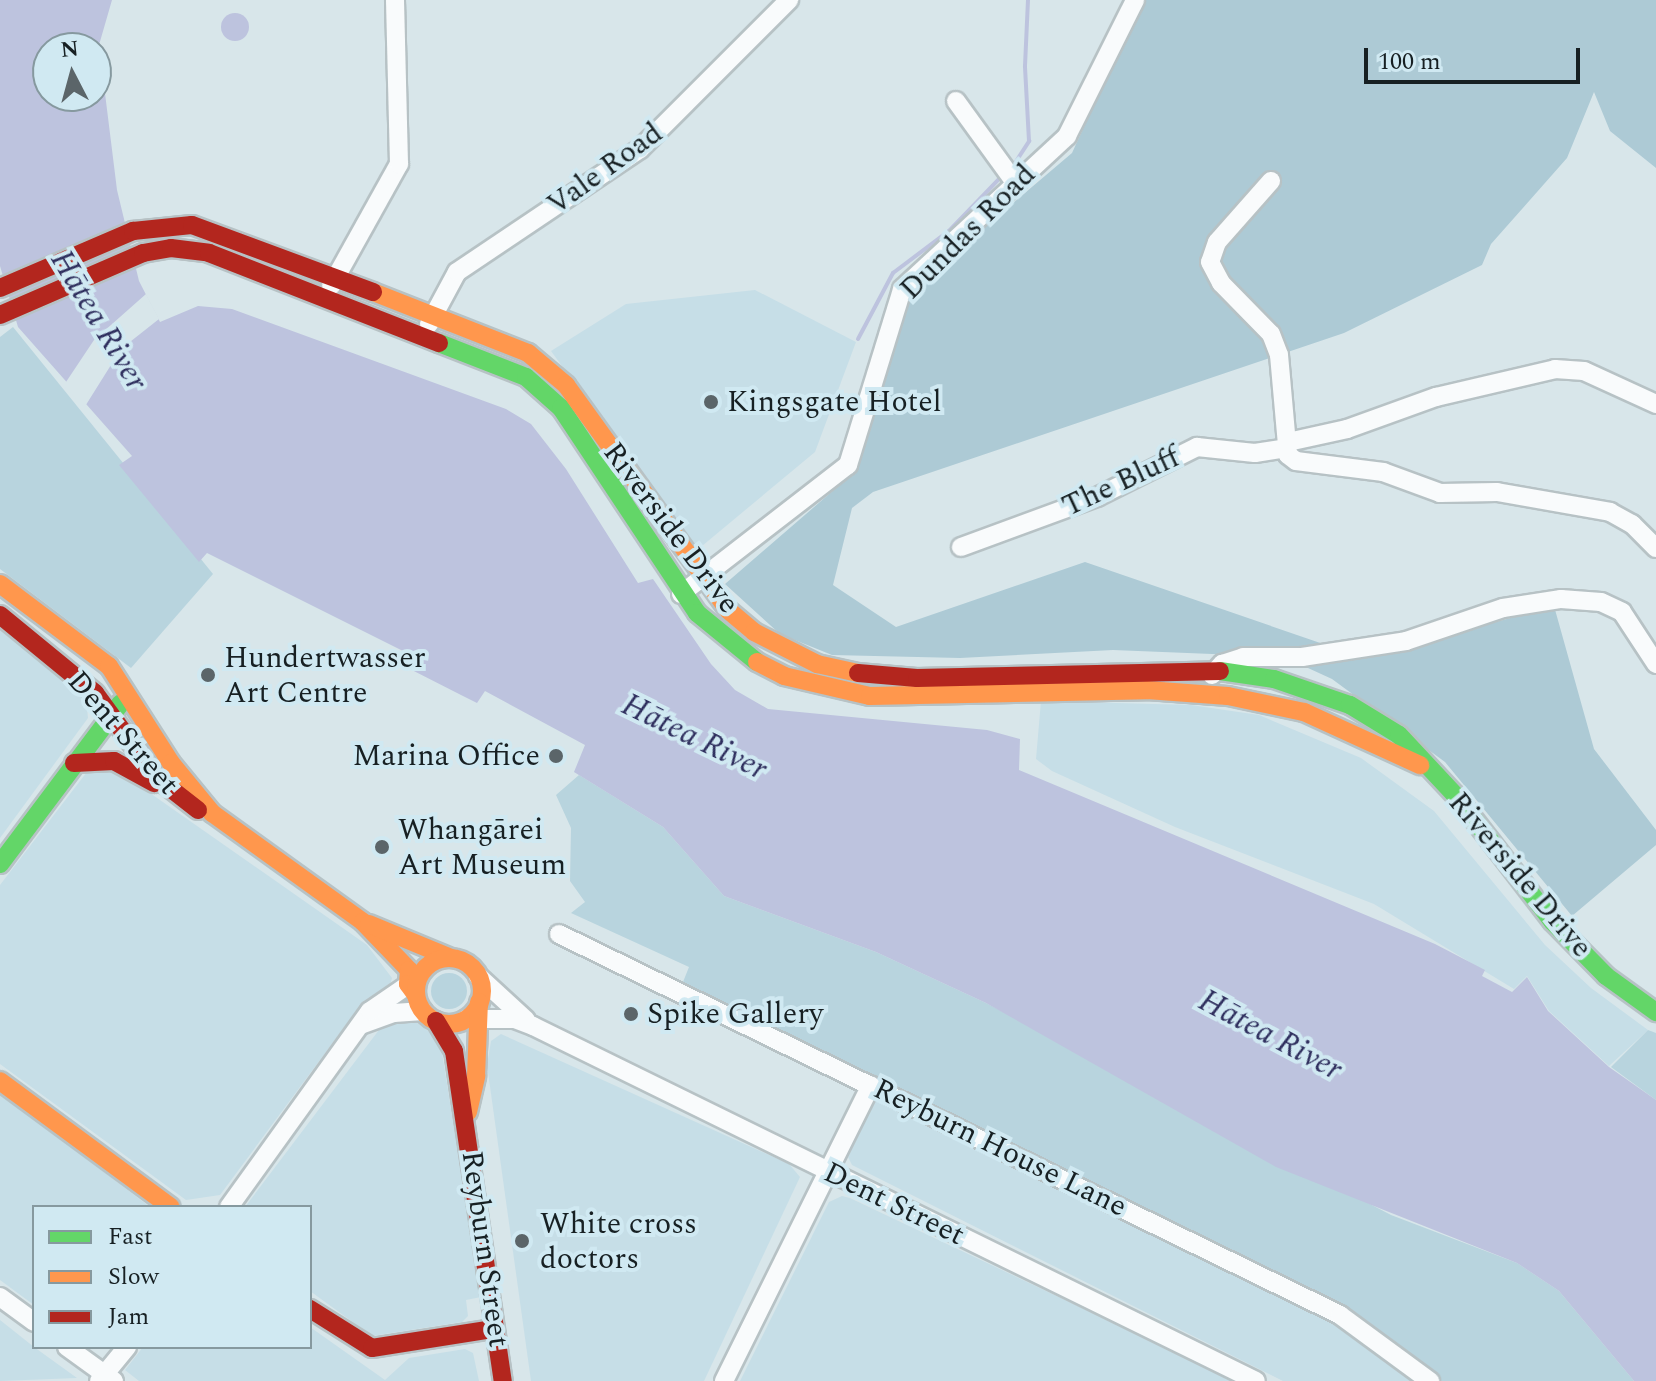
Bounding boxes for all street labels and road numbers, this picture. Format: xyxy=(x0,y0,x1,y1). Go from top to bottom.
street label: Vale Road xyxy=(540,115,670,223)
street label: Dundas Road xyxy=(893,157,1043,307)
street label: Riverside Drive xyxy=(595,435,747,621)
street label: The Bluff xyxy=(1057,439,1185,525)
street label: Dent Street xyxy=(60,664,186,802)
street label: Riverside Drive xyxy=(1440,785,1600,965)
street label: Reyburn House Lane xyxy=(868,1071,1132,1225)
street label: Reyburn Street xyxy=(453,1148,517,1350)
street label: Dent Street xyxy=(818,1154,970,1254)

